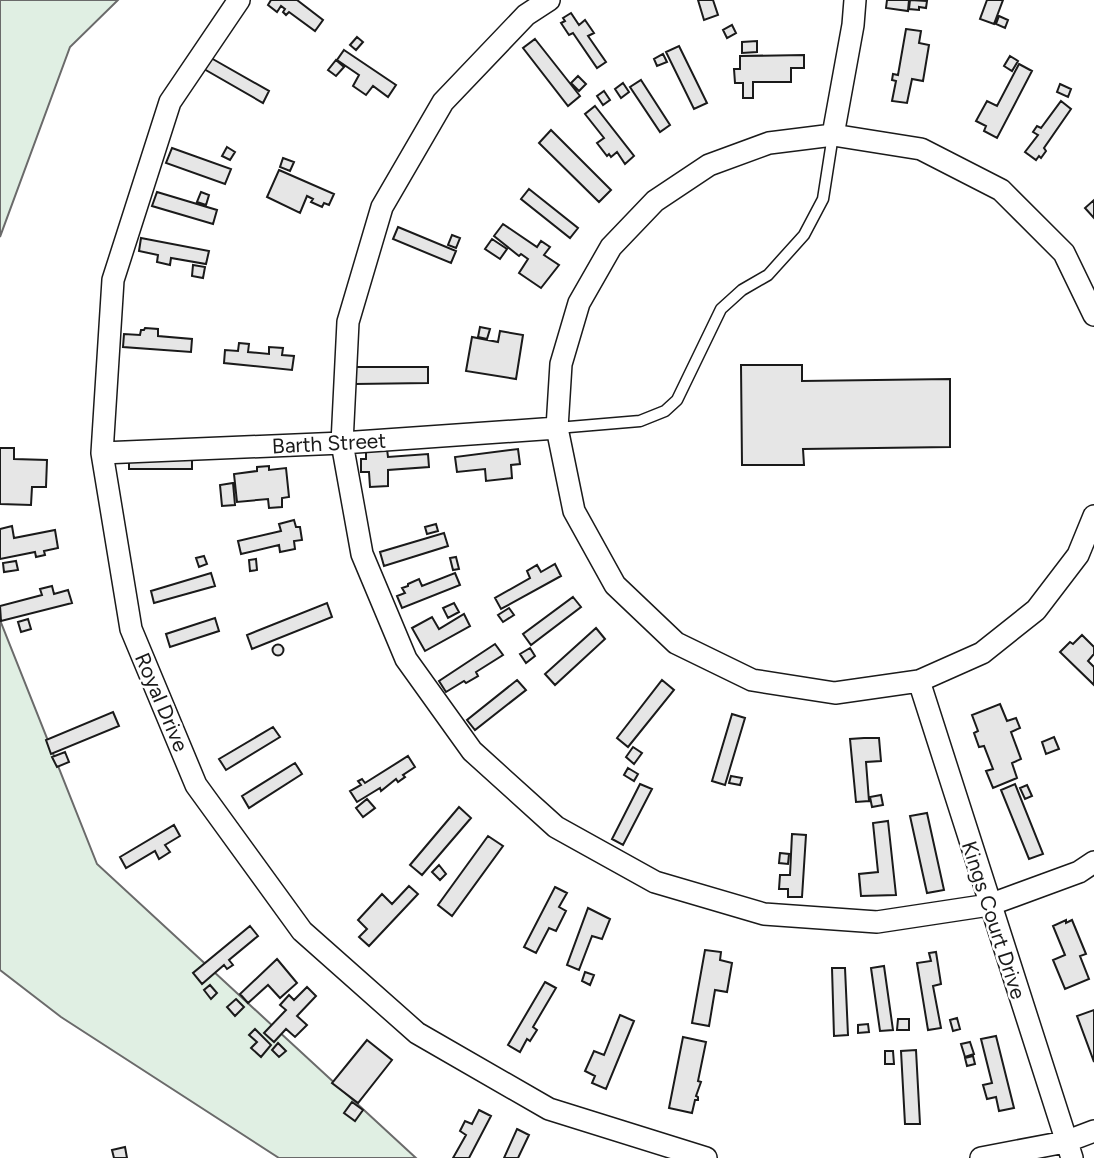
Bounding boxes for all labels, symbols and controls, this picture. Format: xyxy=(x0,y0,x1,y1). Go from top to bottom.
street label: Barth Street xyxy=(271,428,387,458)
street label: Royal Drive xyxy=(130,649,194,755)
street label: Kings Court Drive xyxy=(957,838,1031,1002)

